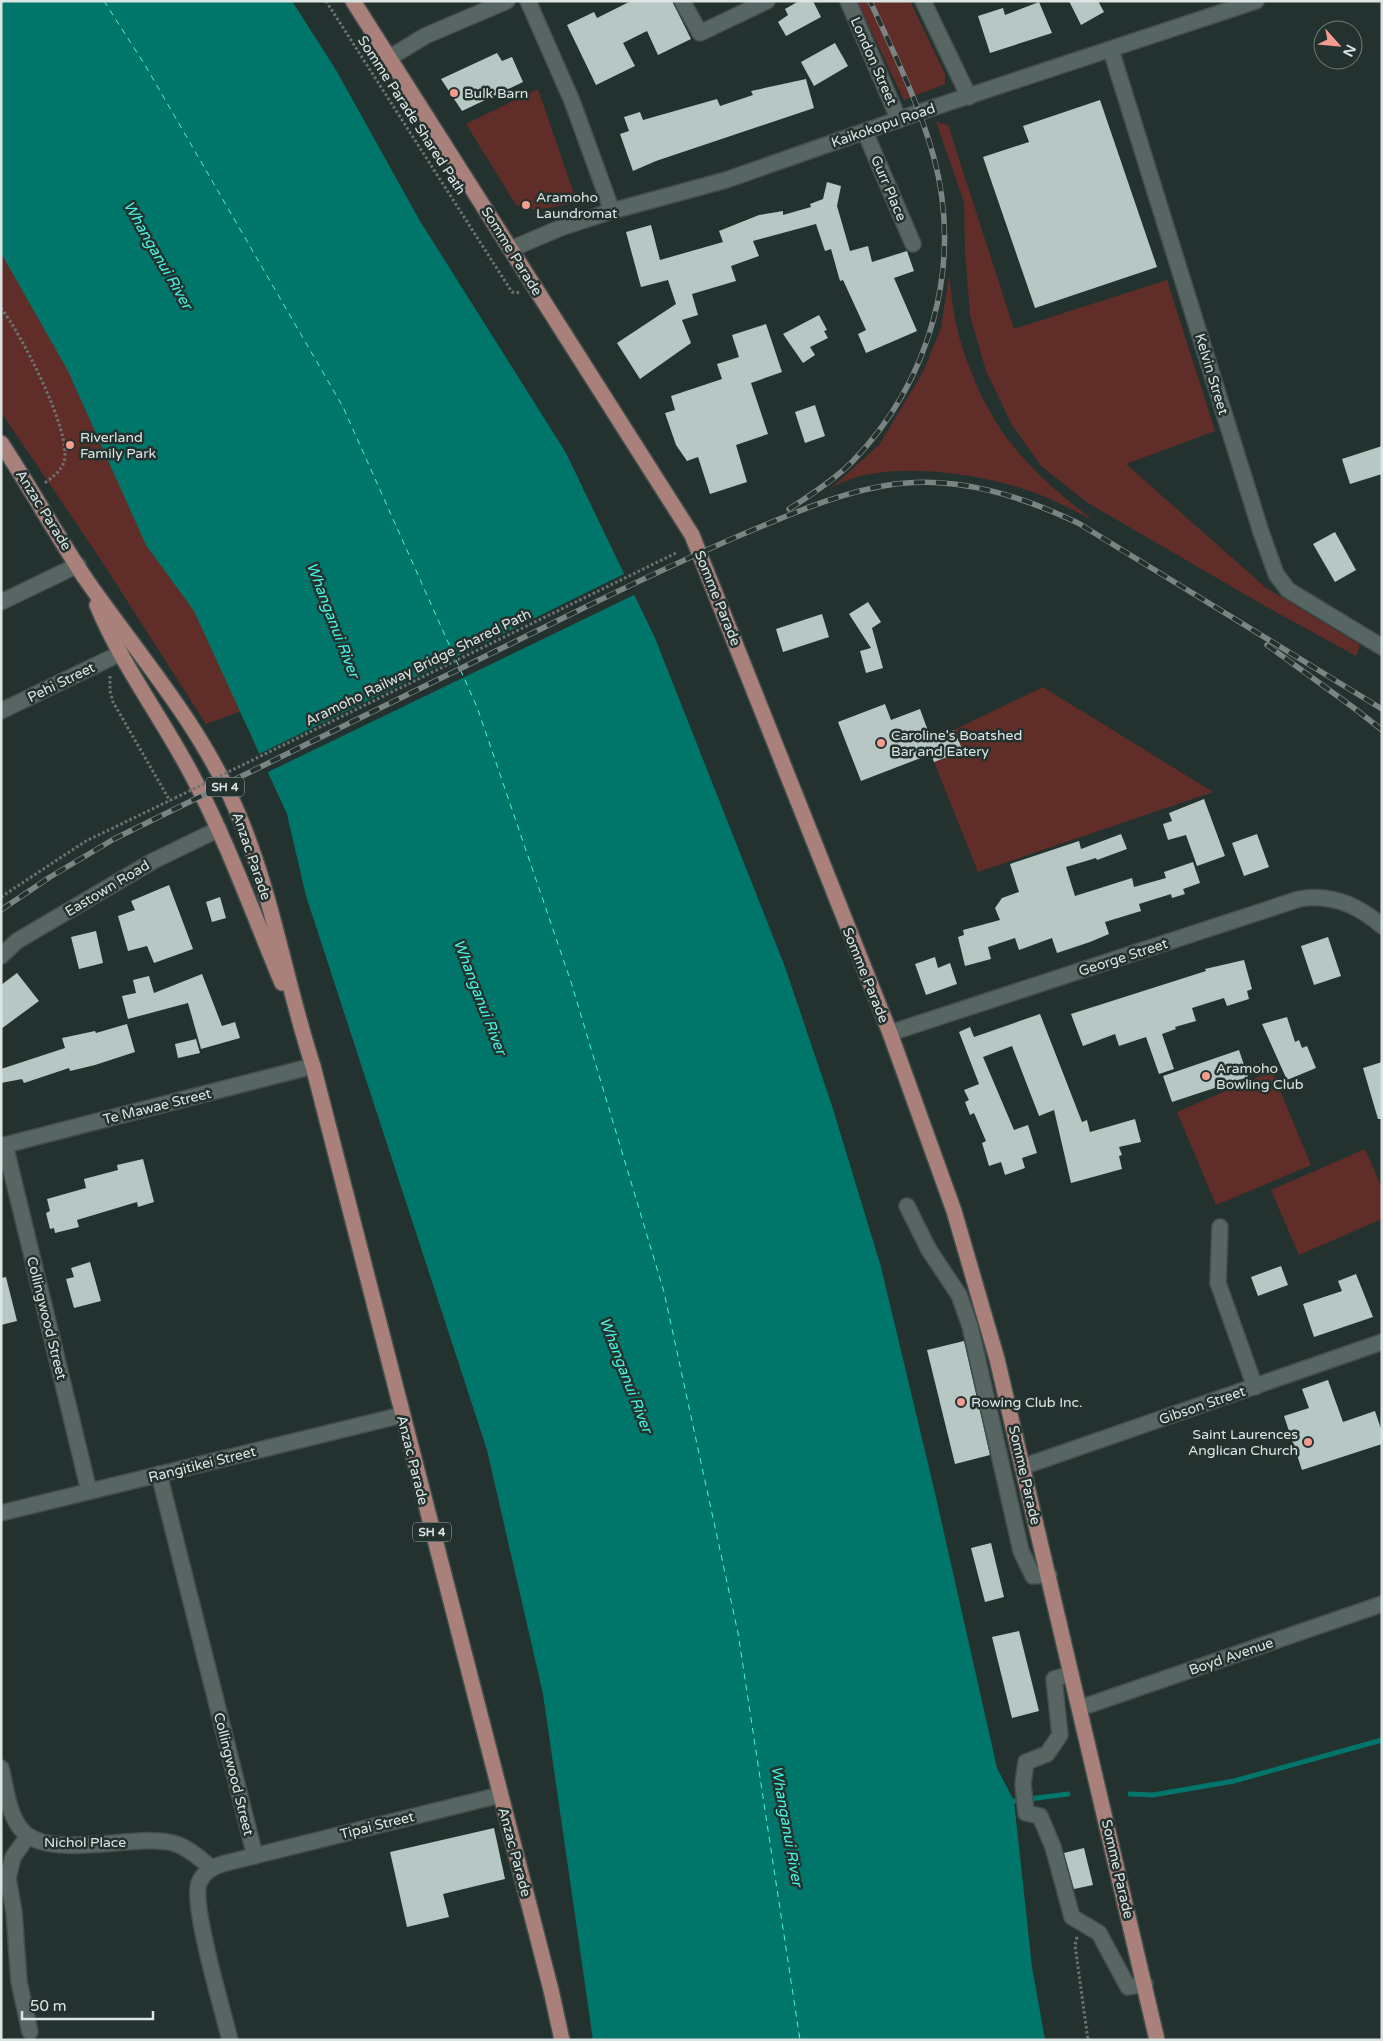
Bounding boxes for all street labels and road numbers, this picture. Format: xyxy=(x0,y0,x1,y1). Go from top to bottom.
street label: London Street xyxy=(847,15,901,108)
street label: Somme Parade Shared Path xyxy=(354,33,469,198)
street label: Kaikokopu Road xyxy=(829,100,937,151)
street label: Gurr Place xyxy=(867,153,910,224)
street label: Somme Parade xyxy=(478,204,546,299)
street label: Kelvin Street xyxy=(1191,332,1232,417)
street label: Anzac Parade xyxy=(12,467,75,554)
street label: Somme Parade xyxy=(691,548,744,648)
street label: Aramoho Railway Bridge Shared Path xyxy=(303,605,534,730)
street label: Pehi Street xyxy=(25,659,98,706)
road number: SH 4 xyxy=(206,778,244,796)
street label: Anzac Parade xyxy=(229,810,275,902)
street label: Eastown Road xyxy=(62,857,153,920)
street label: Somme Parade xyxy=(839,925,892,1025)
street label: George Street xyxy=(1076,935,1170,980)
street label: Te Mawae Street xyxy=(101,1085,214,1128)
street label: Collingwood Street xyxy=(23,1255,70,1382)
street label: Gibson Street xyxy=(1157,1383,1248,1428)
street label: Anzac Parade xyxy=(393,1414,432,1507)
street label: Somme Parade xyxy=(1005,1424,1044,1526)
street label: Rangitikei Street xyxy=(147,1443,258,1486)
road number: SH 4 xyxy=(413,1522,451,1541)
street label: Boyd Avenue xyxy=(1187,1634,1276,1679)
street label: Collingwood Street xyxy=(210,1711,257,1838)
street label: Anzac Parade xyxy=(494,1806,535,1899)
street label: Tipai Street xyxy=(338,1808,417,1843)
street label: Somme Parade xyxy=(1098,1818,1137,1920)
street label: Nichol Place xyxy=(44,1834,126,1851)

